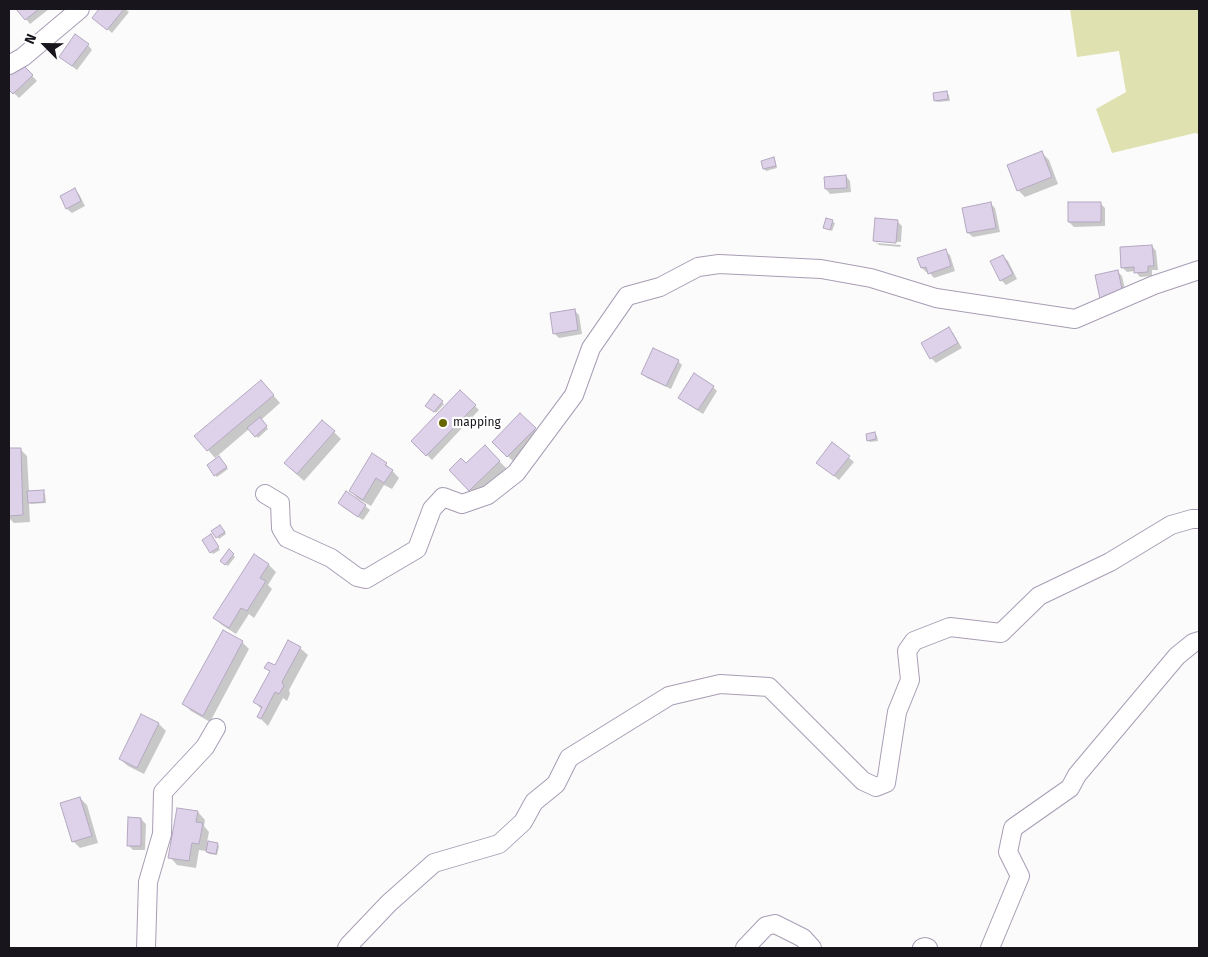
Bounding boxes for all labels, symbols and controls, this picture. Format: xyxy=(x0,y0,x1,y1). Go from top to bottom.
north arrow xyxy=(20,20,70,70)
text: N xyxy=(21,31,40,47)
place label: mapping xyxy=(453,416,501,430)
marker: mapping xyxy=(437,417,449,429)

